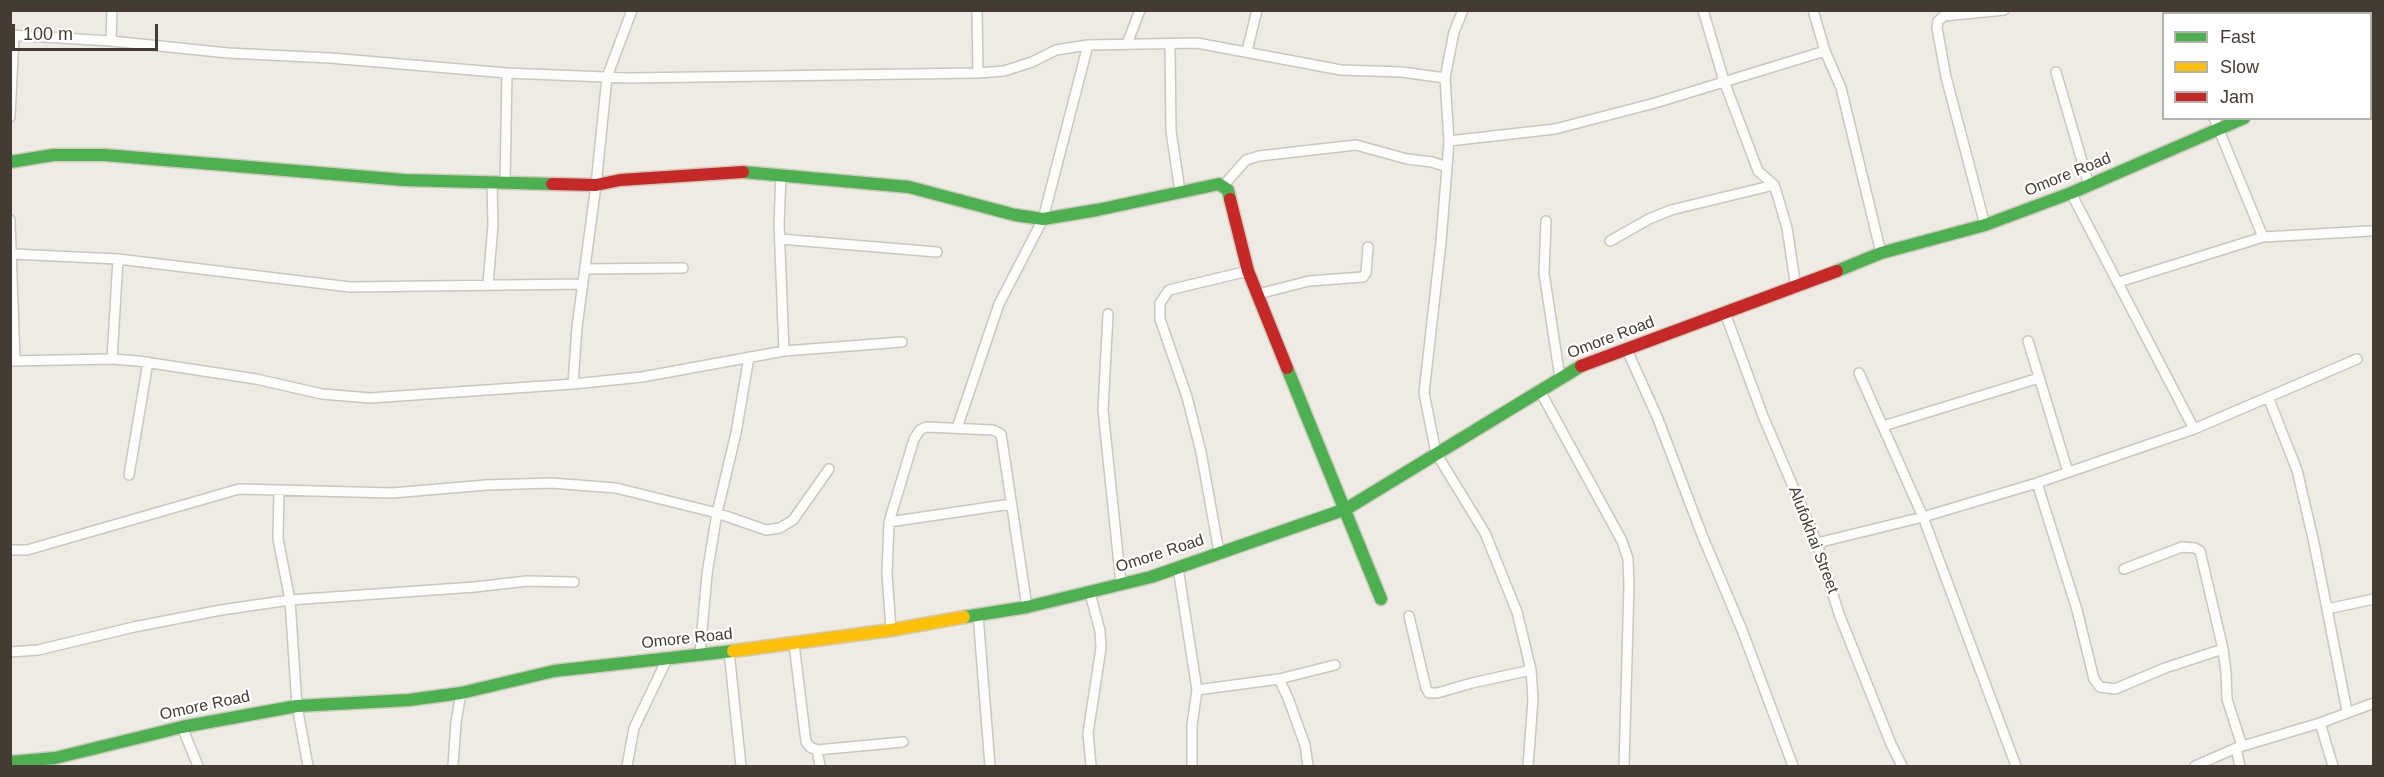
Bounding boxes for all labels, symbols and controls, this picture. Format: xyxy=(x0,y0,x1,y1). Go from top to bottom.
scale bar xyxy=(15,12,160,50)
legend xyxy=(2162,12,2372,120)
text: 100 m xyxy=(23,24,73,44)
text: Fast xyxy=(2220,27,2255,47)
text: Slow xyxy=(2220,57,2259,77)
text: Jam xyxy=(2220,87,2254,107)
street label: Omore Road xyxy=(2022,149,2114,201)
street label: Omore Road xyxy=(1565,313,1657,363)
street label: Alufokhai Street xyxy=(1784,484,1842,596)
street label: Omore Road xyxy=(1113,531,1207,577)
street label: Omore Road xyxy=(640,625,734,653)
street label: Omore Road xyxy=(158,687,252,725)

